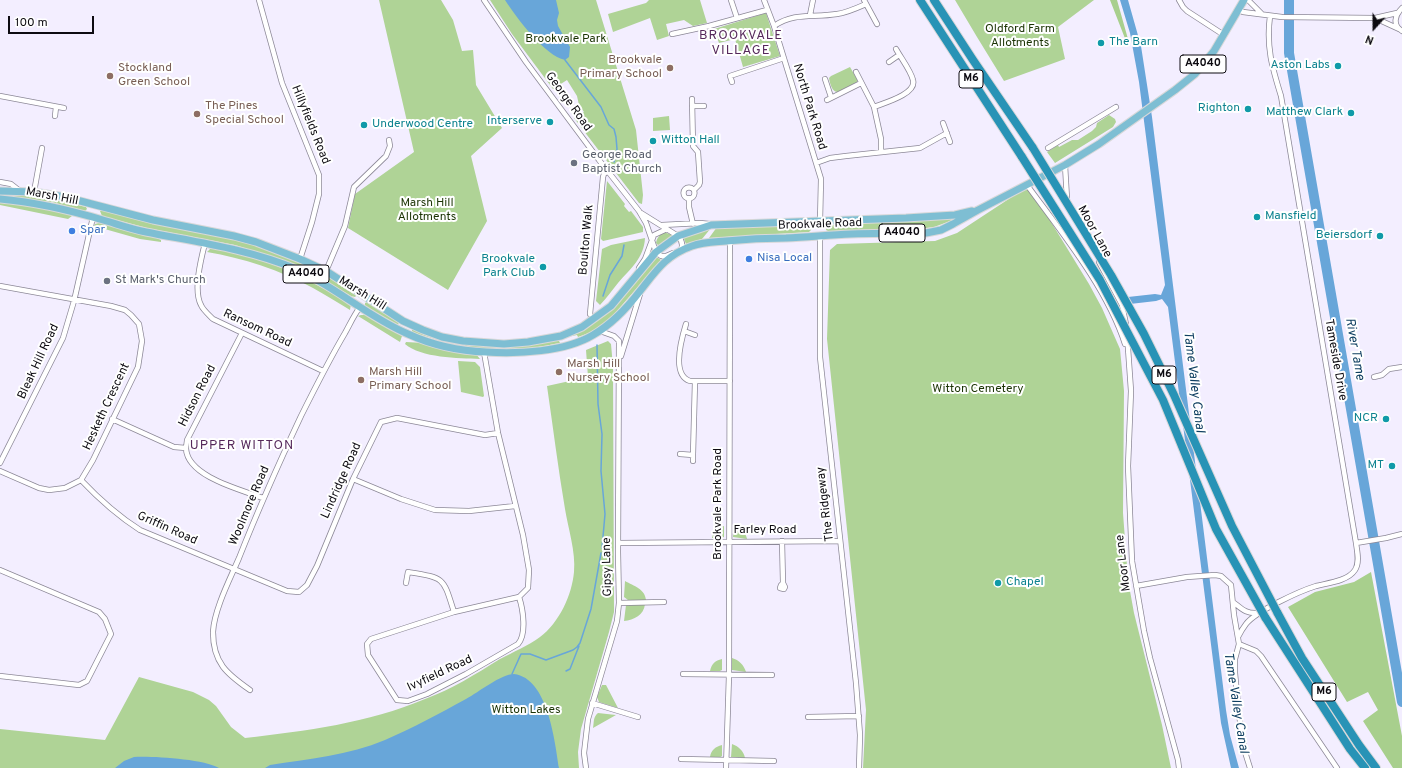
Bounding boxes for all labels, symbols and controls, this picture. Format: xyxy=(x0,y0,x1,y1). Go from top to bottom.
scale bar xyxy=(10,8,96,34)
north arrow xyxy=(1354,8,1394,48)
text: 100 m xyxy=(15,15,48,31)
park label: Oldford Farm Allotments xyxy=(985,23,1055,51)
district label: BROOKVALE VILLAGE xyxy=(699,28,783,59)
text: N xyxy=(1364,31,1376,47)
park label: Brookvale Park xyxy=(525,33,607,47)
place label: The Barn xyxy=(1109,36,1158,50)
marker: The Barn xyxy=(1096,38,1106,48)
place label: Brookvale Primary School xyxy=(580,54,662,82)
road number: A4040 xyxy=(1180,55,1226,73)
place label: Aston Labs xyxy=(1271,59,1330,73)
marker: Aston Labs xyxy=(1333,61,1343,71)
place label: Stockland Green School xyxy=(118,62,190,90)
street label: North Park Road xyxy=(789,62,829,152)
marker: Brookvale Primary School xyxy=(665,63,675,73)
street label: George Road xyxy=(542,70,594,134)
road number: M6 xyxy=(959,70,983,88)
marker: Stockland Green School xyxy=(105,71,115,81)
street label: Hillyfields Road xyxy=(288,84,332,166)
place label: The Pines Special School xyxy=(205,100,284,128)
place label: Righton xyxy=(1198,102,1240,116)
marker: Righton xyxy=(1243,104,1253,114)
place label: Matthew Clark xyxy=(1266,106,1343,120)
marker: Matthew Clark xyxy=(1346,108,1356,118)
marker: The Pines Special School xyxy=(192,109,202,119)
place label: Interserve xyxy=(487,115,542,129)
marker: Interserve xyxy=(545,117,555,127)
place label: Underwood Centre xyxy=(372,118,473,132)
marker: Underwood Centre xyxy=(359,120,369,130)
place label: Witton Hall xyxy=(661,134,720,148)
marker: Witton Hall xyxy=(648,136,658,146)
place label: George Road Baptist Church xyxy=(582,149,662,177)
marker: George Road Baptist Church xyxy=(569,158,579,168)
street label: Marsh Hill xyxy=(24,185,80,209)
park label: Marsh Hill Allotments xyxy=(398,197,456,225)
street label: Moor Lane xyxy=(1074,203,1114,261)
street label: Boulton Walk xyxy=(577,204,597,276)
place label: Mansfield xyxy=(1265,210,1316,224)
marker: Mansfield xyxy=(1252,212,1262,222)
street label: Brookvale Road xyxy=(778,216,862,234)
place label: Spar xyxy=(80,224,105,238)
road number: A4040 xyxy=(879,224,925,242)
marker: Spar xyxy=(67,226,77,236)
place label: Beiersdorf xyxy=(1316,229,1372,243)
marker: Beiersdorf xyxy=(1375,231,1385,241)
place label: Nisa Local xyxy=(757,252,812,266)
place label: Brookvale Park Club xyxy=(481,253,535,281)
marker: Nisa Local xyxy=(744,254,754,264)
marker: Brookvale Park Club xyxy=(538,262,548,272)
road number: A4040 xyxy=(283,265,329,283)
place label: St Mark's Church xyxy=(115,274,206,288)
street label: Marsh Hill xyxy=(336,274,388,314)
marker: St Mark's Church xyxy=(102,276,112,286)
street label: Ransom Road xyxy=(220,307,294,351)
water label: River Tame xyxy=(1341,317,1367,381)
street label: Tameside Drive xyxy=(1321,318,1349,402)
street label: Bleak Hill Road xyxy=(15,322,63,402)
water label: Tame Valley Canal xyxy=(1179,330,1207,434)
place label: Marsh Hill Nursery School xyxy=(567,358,650,386)
street label: Hesketh Crescent xyxy=(81,361,133,453)
street label: Hidson Road xyxy=(176,363,220,429)
place label: Marsh Hill Primary School xyxy=(369,366,451,394)
road number: M6 xyxy=(1152,366,1176,384)
marker: Marsh Hill Nursery School xyxy=(554,367,564,377)
marker: Marsh Hill Primary School xyxy=(356,375,366,385)
park label: Witton Cemetery xyxy=(932,383,1024,397)
place label: NCR xyxy=(1354,412,1378,426)
marker: NCR xyxy=(1381,414,1391,424)
district label: UPPER WITTON xyxy=(190,438,294,454)
street label: Lindridge Road xyxy=(319,441,365,521)
street label: Brookvale Park Road xyxy=(712,448,726,560)
place label: MT xyxy=(1367,459,1384,473)
marker: MT xyxy=(1387,461,1397,471)
street label: Woolmore Road xyxy=(227,464,273,548)
street label: The Ridgeway xyxy=(814,466,838,542)
street label: Griffin Road xyxy=(135,509,199,549)
street label: Farley Road xyxy=(733,524,797,538)
street label: Moor Lane xyxy=(1113,534,1135,592)
street label: Gipsy Lane xyxy=(600,537,616,597)
place label: Chapel xyxy=(1006,576,1044,590)
marker: Chapel xyxy=(993,578,1003,588)
water label: Tame Valley Canal xyxy=(1219,651,1251,755)
street label: Ivyfield Road xyxy=(405,653,475,695)
road number: M6 xyxy=(1312,683,1336,701)
park label: Witton Lakes xyxy=(491,704,561,718)

